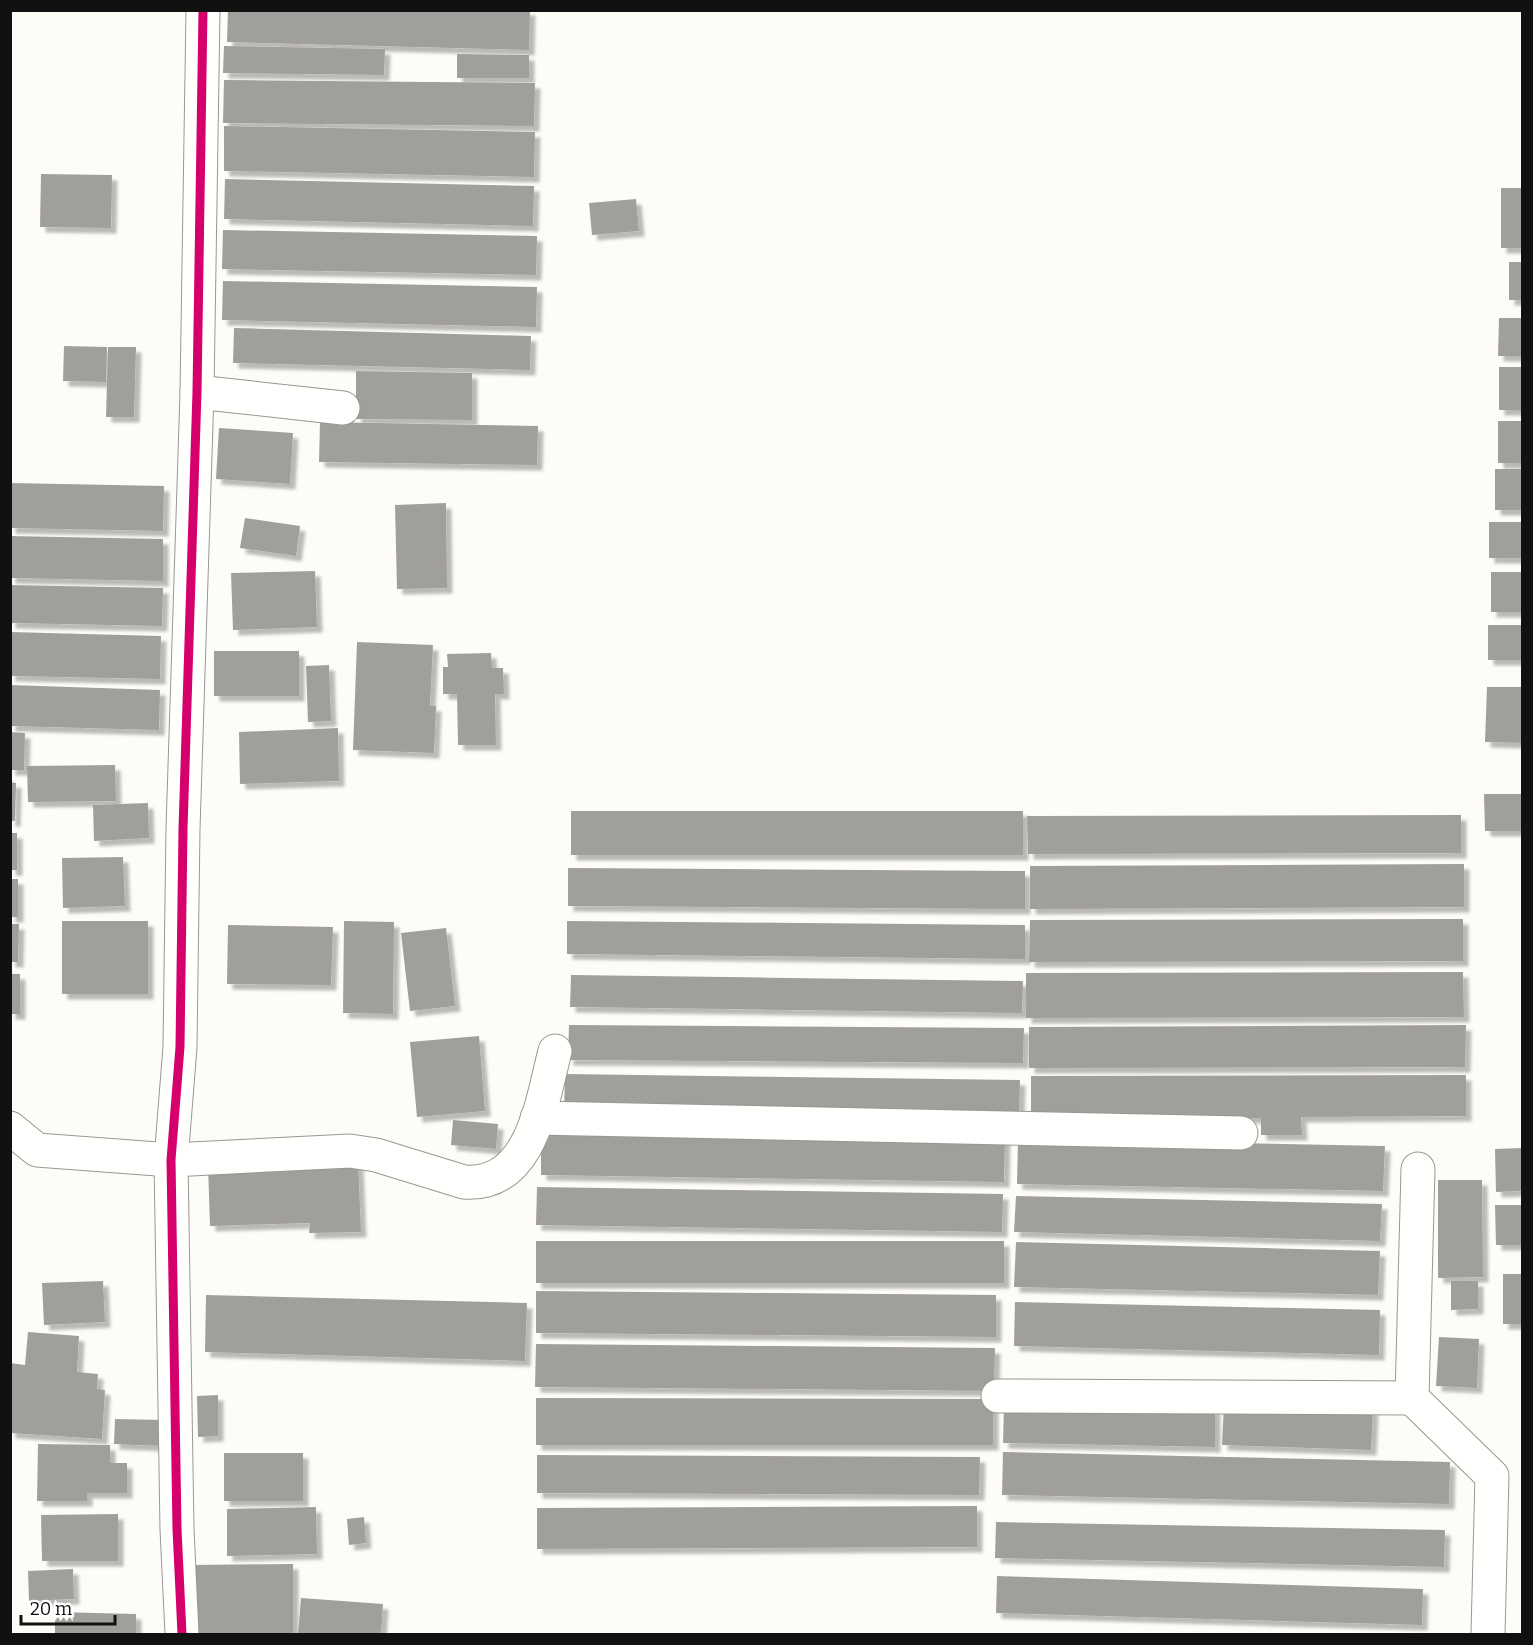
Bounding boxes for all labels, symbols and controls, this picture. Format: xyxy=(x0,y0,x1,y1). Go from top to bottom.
scale bar xyxy=(21,1588,116,1626)
text: 20 m xyxy=(30,1598,72,1620)

